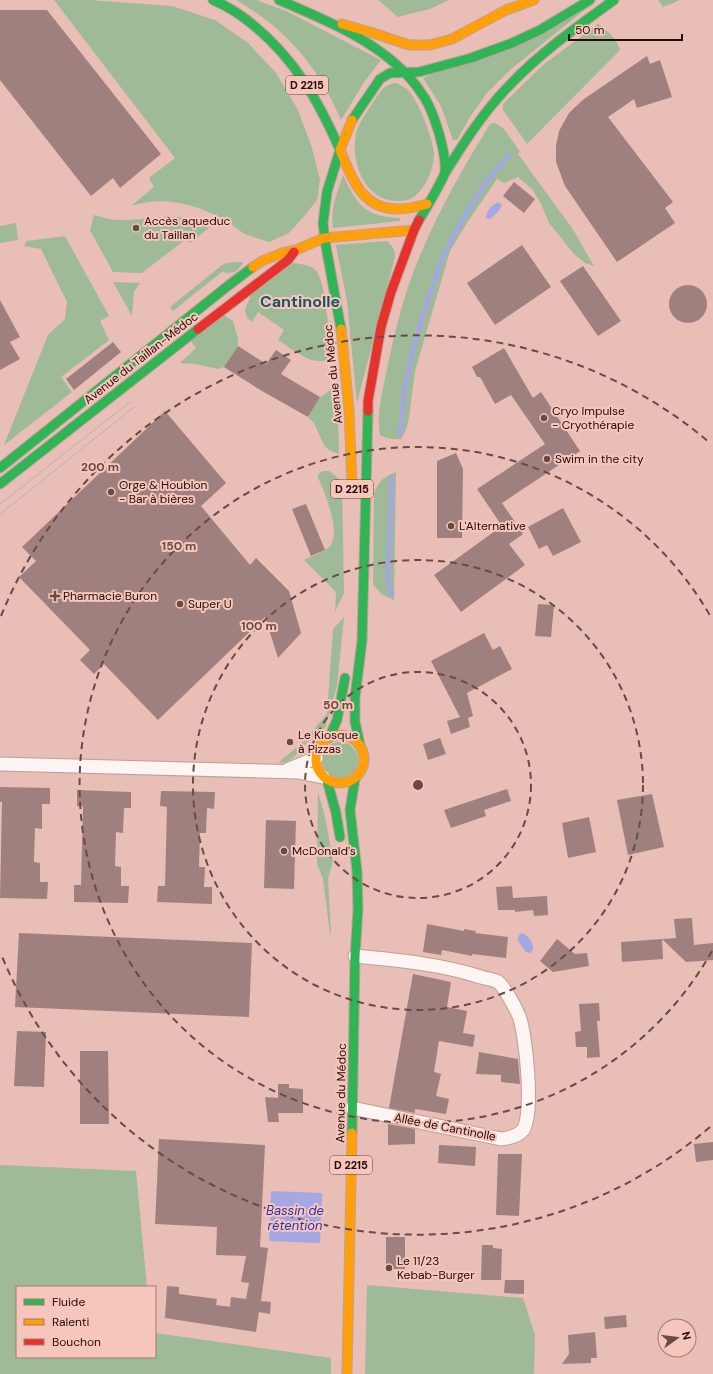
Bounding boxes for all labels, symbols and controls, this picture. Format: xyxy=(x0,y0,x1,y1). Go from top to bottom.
scale bar xyxy=(569,16,682,42)
text: 50 m xyxy=(575,22,604,38)
road number: D 2215 xyxy=(286,76,328,94)
place label: Accès aqueduc du Taillan xyxy=(144,213,231,243)
marker: Accès aqueduc du Taillan xyxy=(131,223,141,233)
district label: Cantinolle xyxy=(260,291,340,312)
street label: Avenue du Taillan-Médoc xyxy=(81,308,201,408)
street label: Avenue du Médoc xyxy=(320,323,346,425)
place label: Cryo Impulse - Cryothérapie xyxy=(552,403,634,433)
marker: Cryo Impulse - Cryothérapie xyxy=(539,413,549,423)
place label: Swim in the city xyxy=(555,451,644,467)
marker: Swim in the city xyxy=(542,454,552,464)
text: 200 m xyxy=(81,459,119,475)
place label: Orge & Houblon - Bar à bières xyxy=(119,477,208,507)
road number: D 2215 xyxy=(331,480,373,498)
marker: Orge & Houblon - Bar à bières xyxy=(106,487,116,497)
place label: L'Alternative xyxy=(459,518,526,534)
marker: L'Alternative xyxy=(446,521,456,531)
text: 150 m xyxy=(162,538,196,554)
place label: Pharmacie Buron xyxy=(63,588,157,604)
marker: Pharmacie Buron xyxy=(50,591,60,601)
place label: Super U xyxy=(188,596,232,612)
marker: Super U xyxy=(175,599,185,609)
text: 100 m xyxy=(241,618,277,634)
text: 50 m xyxy=(323,697,353,713)
place label: Le Kiosque à Pizzas xyxy=(298,727,359,757)
marker: Le Kiosque à Pizzas xyxy=(285,737,295,747)
centre of rings xyxy=(411,778,425,792)
place label: McDonald's xyxy=(292,843,356,859)
marker: McDonald's xyxy=(279,846,289,856)
street label: Avenue du Médoc xyxy=(332,1043,350,1143)
street label: Allée de Cantinolle xyxy=(393,1109,497,1145)
road number: D 2215 xyxy=(330,1156,372,1174)
water label: Bassin de rétention xyxy=(266,1202,324,1234)
place label: Le 11/23 Kebab-Burger xyxy=(397,1253,475,1283)
marker: Le 11/23 Kebab-Burger xyxy=(384,1263,394,1273)
legend xyxy=(16,1286,156,1358)
text: Fluide xyxy=(52,1294,85,1310)
text: Ralenti xyxy=(52,1314,90,1330)
north arrow xyxy=(657,1318,697,1358)
text: N xyxy=(679,1330,694,1341)
text: Bouchon xyxy=(52,1334,101,1350)

